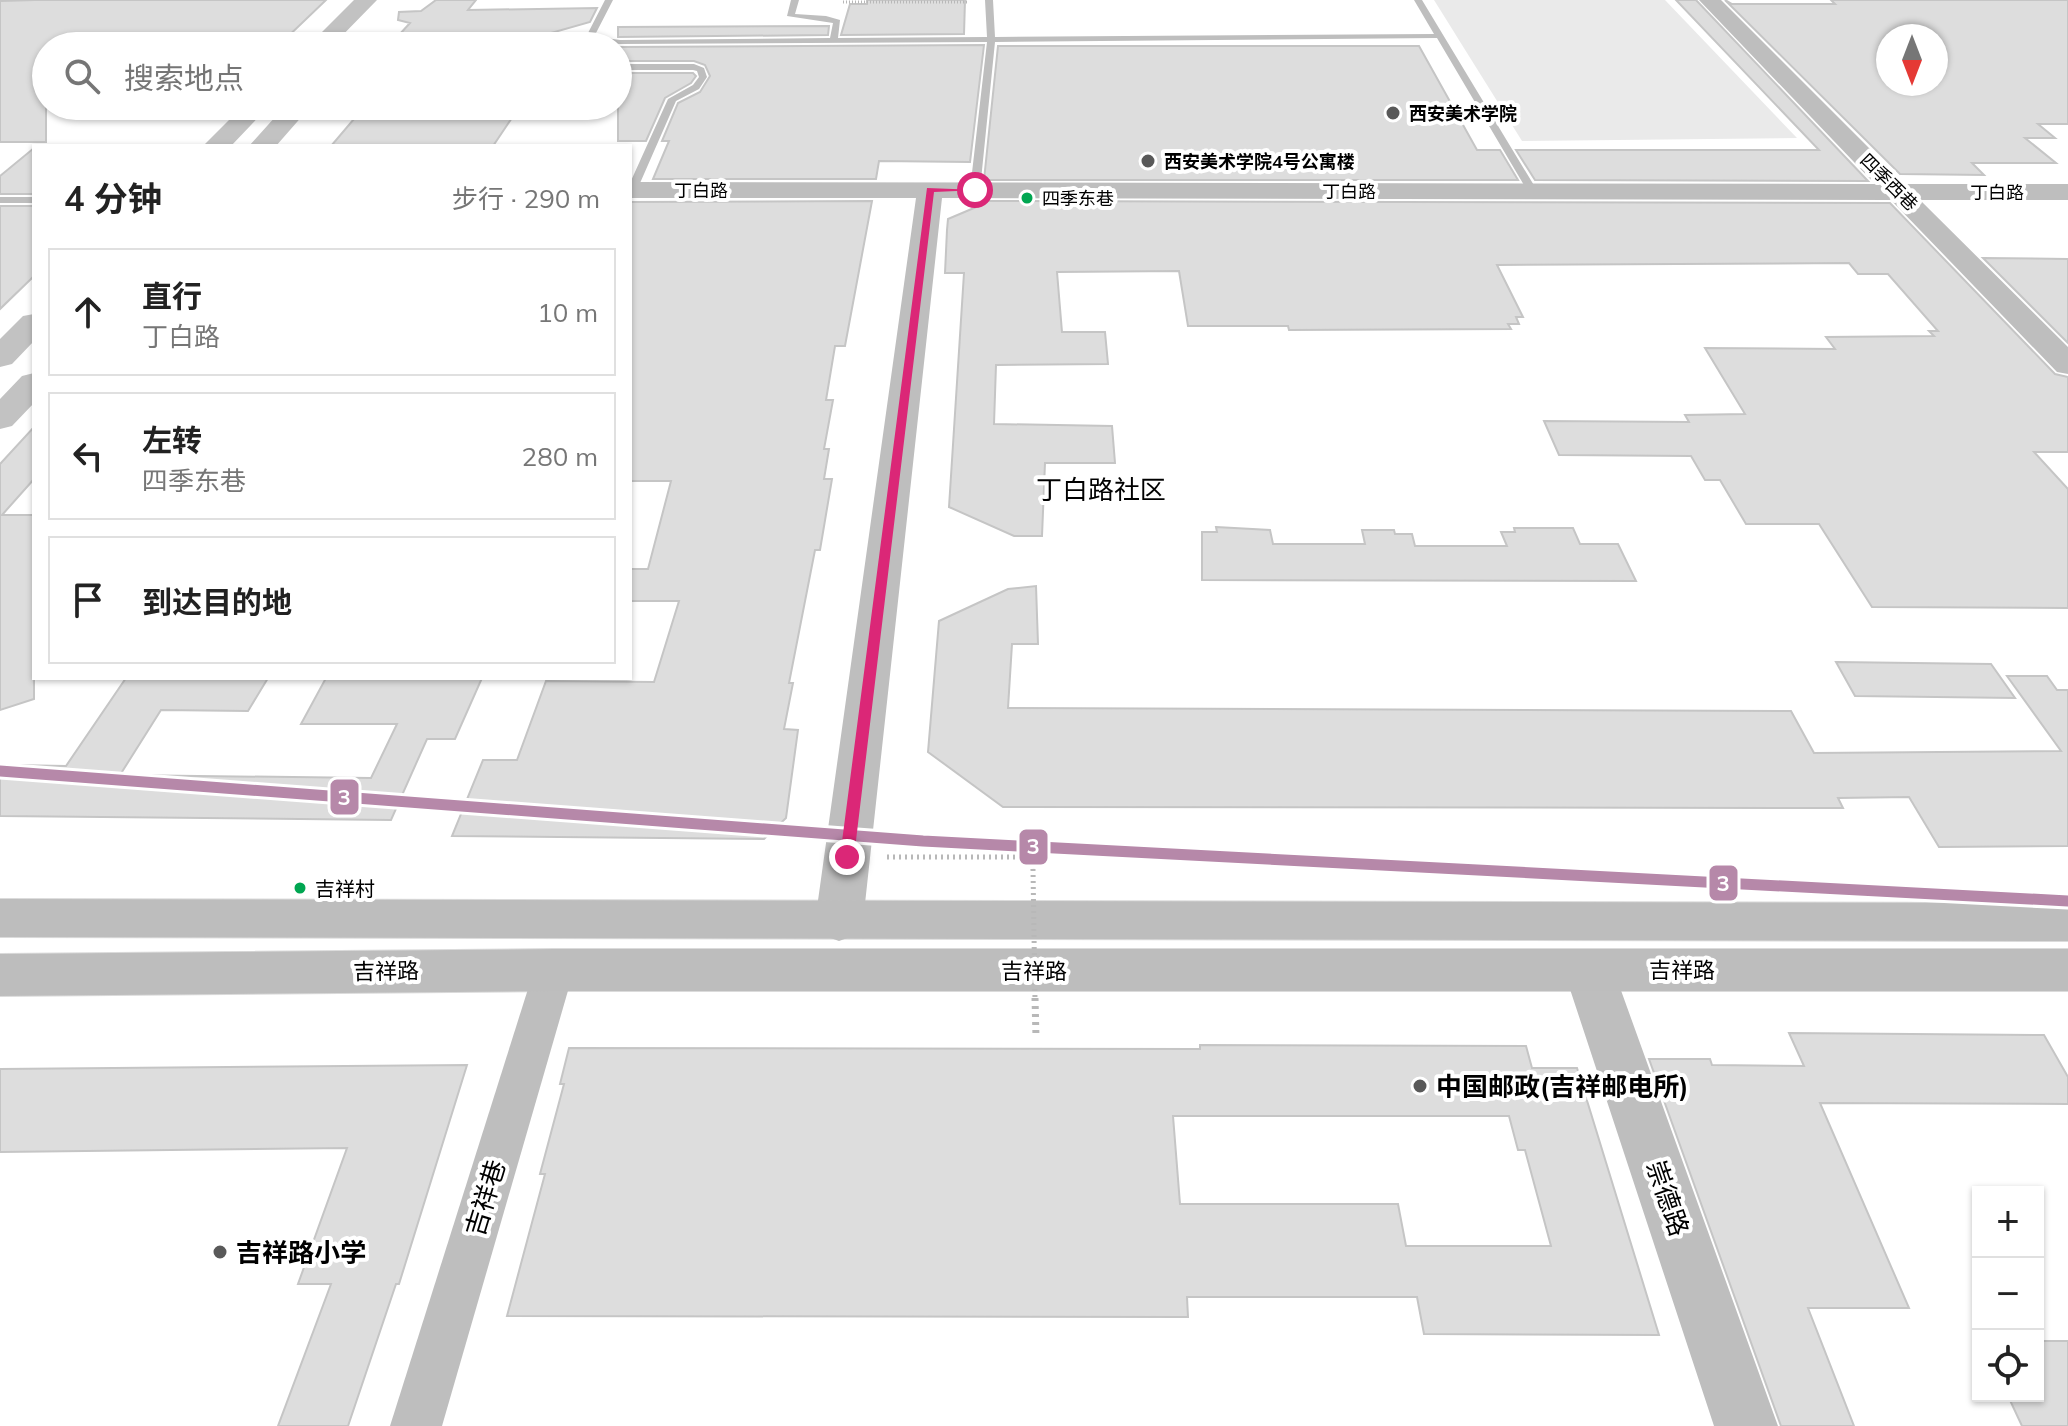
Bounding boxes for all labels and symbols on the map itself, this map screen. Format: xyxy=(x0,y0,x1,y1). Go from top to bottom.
north arrow xyxy=(1876,24,1948,96)
place label: 西安美术学院 xyxy=(1409,102,1517,125)
marker: 西安美术学院 xyxy=(1384,104,1402,122)
street label: 四季西巷 xyxy=(1855,148,1923,216)
place label: 西安美术学院4号公寓楼 xyxy=(1164,150,1355,173)
marker: 西安美术学院4号公寓楼 xyxy=(1139,152,1157,170)
route start xyxy=(957,172,993,208)
street label: 丁白路 xyxy=(674,179,728,202)
street label: 丁白路 xyxy=(1322,180,1376,203)
street label: 丁白路 xyxy=(1970,181,2024,204)
place label: 四季东巷 xyxy=(1042,187,1114,210)
marker: 四季东巷 xyxy=(1019,190,1035,206)
district label: 丁白路社区 xyxy=(1036,473,1166,506)
line badge: 3 xyxy=(329,778,360,816)
text: 3 xyxy=(337,783,351,811)
line badge: 3 xyxy=(1018,828,1049,866)
text: 3 xyxy=(1026,832,1040,860)
route end xyxy=(829,839,865,875)
line badge: 3 xyxy=(1708,864,1739,902)
text: 3 xyxy=(1716,869,1730,897)
place label: 吉祥村 xyxy=(315,876,375,901)
marker: 吉祥村 xyxy=(292,880,308,896)
street label: 吉祥路 xyxy=(353,956,419,986)
street label: 吉祥路 xyxy=(1649,956,1715,984)
street label: 吉祥路 xyxy=(1001,957,1067,985)
place label: 中国邮政(吉祥邮电所) xyxy=(1436,1070,1689,1103)
marker: 中国邮政(吉祥邮电所) xyxy=(1411,1077,1429,1095)
street label: 吉祥巷 xyxy=(458,1156,512,1240)
street label: 崇德路 xyxy=(1640,1156,1696,1240)
place label: 吉祥路小学 xyxy=(236,1236,366,1269)
marker: 吉祥路小学 xyxy=(211,1243,229,1261)

